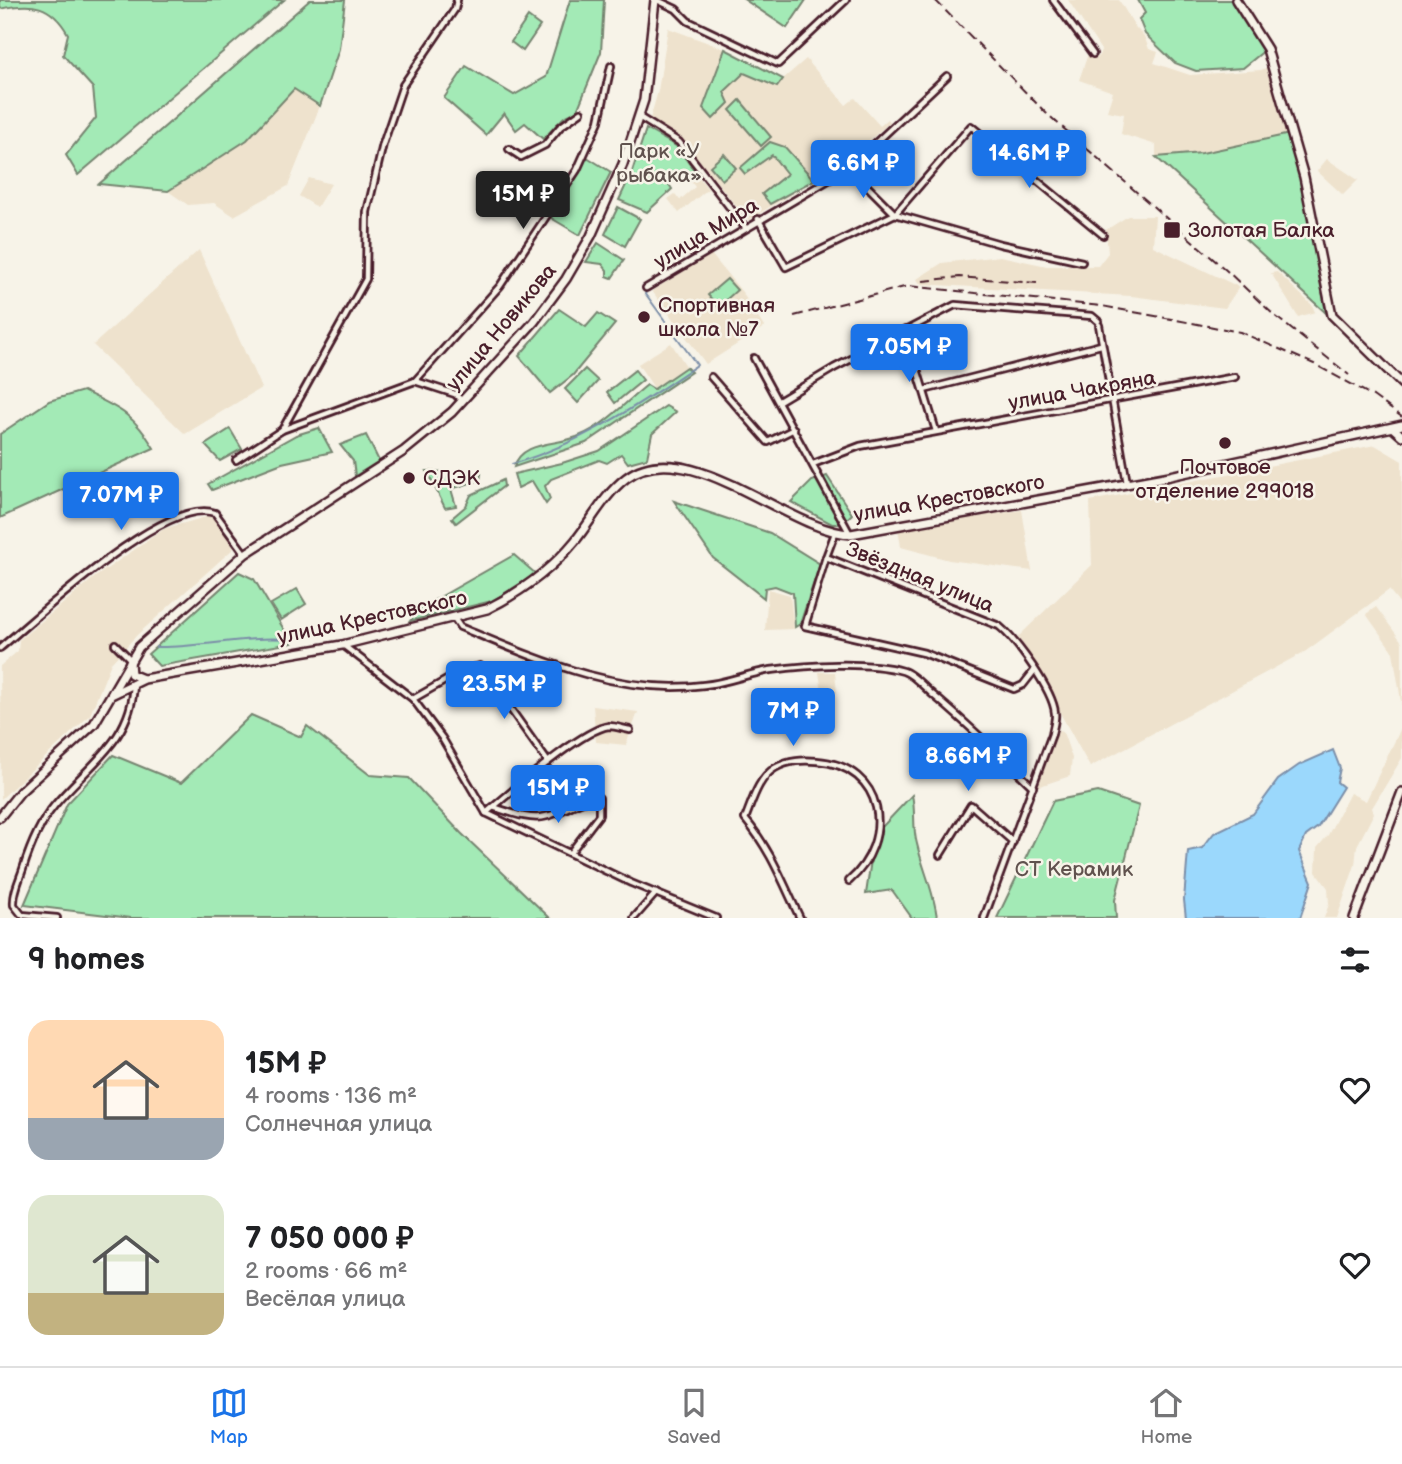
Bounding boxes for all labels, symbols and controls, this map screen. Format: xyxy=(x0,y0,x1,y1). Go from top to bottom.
pin: 14.6M ₽ xyxy=(964,130,1094,190)
park label: Парк «У рыбака» xyxy=(616,139,702,188)
text: 14.6M ₽ xyxy=(988,139,1070,167)
pin: 6.6M ₽ xyxy=(806,140,920,200)
text: 6.6M ₽ xyxy=(827,149,899,177)
pin: 15M ₽ xyxy=(474,172,572,231)
text: 15M ₽ xyxy=(492,180,554,208)
street label: улица Мира xyxy=(650,192,763,274)
place label: Золотая Балка xyxy=(1188,218,1335,243)
marker: Золотая Балка xyxy=(1162,220,1182,240)
street label: улица Новикова xyxy=(441,258,562,396)
place label: Спортивная школа №7 xyxy=(658,293,775,342)
marker: Спортивная школа №7 xyxy=(636,309,652,325)
pin: 7.05M ₽ xyxy=(844,324,974,384)
text: 7.05M ₽ xyxy=(867,333,951,361)
street label: улица Чакряна xyxy=(1006,365,1158,416)
marker: Почтовое отделение 299018 xyxy=(1217,435,1233,451)
place label: Почтовое отделение 299018 xyxy=(1136,455,1314,504)
place label: СДЭК xyxy=(423,466,480,491)
street label: улица Крестовского xyxy=(852,469,1046,528)
marker: СДЭК xyxy=(401,470,417,486)
pin: 7.07M ₽ xyxy=(56,472,186,532)
text: 7.07M ₽ xyxy=(79,481,163,509)
street label: Звёздная улица xyxy=(842,536,998,619)
street label: улица Крестовского xyxy=(275,585,469,650)
pin: 23.5M ₽ xyxy=(439,662,569,721)
text: 23.5M ₽ xyxy=(462,670,546,698)
pin: 7M ₽ xyxy=(752,688,834,748)
text: 7M ₽ xyxy=(767,697,819,725)
pin: 8.66M ₽ xyxy=(903,734,1033,793)
text: 8.66M ₽ xyxy=(925,742,1011,770)
pin: 15M ₽ xyxy=(509,766,607,825)
text: 15M ₽ xyxy=(527,774,589,802)
park label: СТ Керамик xyxy=(1015,857,1133,882)
icon: filters xyxy=(1336,941,1374,979)
text: 9 homes xyxy=(28,942,145,978)
text: 15M ₽ xyxy=(245,1046,326,1082)
icon: home xyxy=(84,1048,168,1132)
icon: heart xyxy=(1336,1071,1374,1109)
text: 4 rooms · 136 m² xyxy=(245,1082,417,1110)
text: Солнечная улица xyxy=(245,1110,432,1138)
text: 7 050 000 ₽ xyxy=(245,1221,414,1257)
icon: home xyxy=(84,1223,168,1307)
icon: heart xyxy=(1336,1246,1374,1284)
text: 2 rooms · 66 m² xyxy=(245,1257,407,1285)
text: Весёлая улица xyxy=(245,1285,406,1313)
tab: Map xyxy=(210,1384,248,1449)
tab: Saved xyxy=(668,1384,721,1449)
tab: Home xyxy=(1141,1384,1192,1449)

